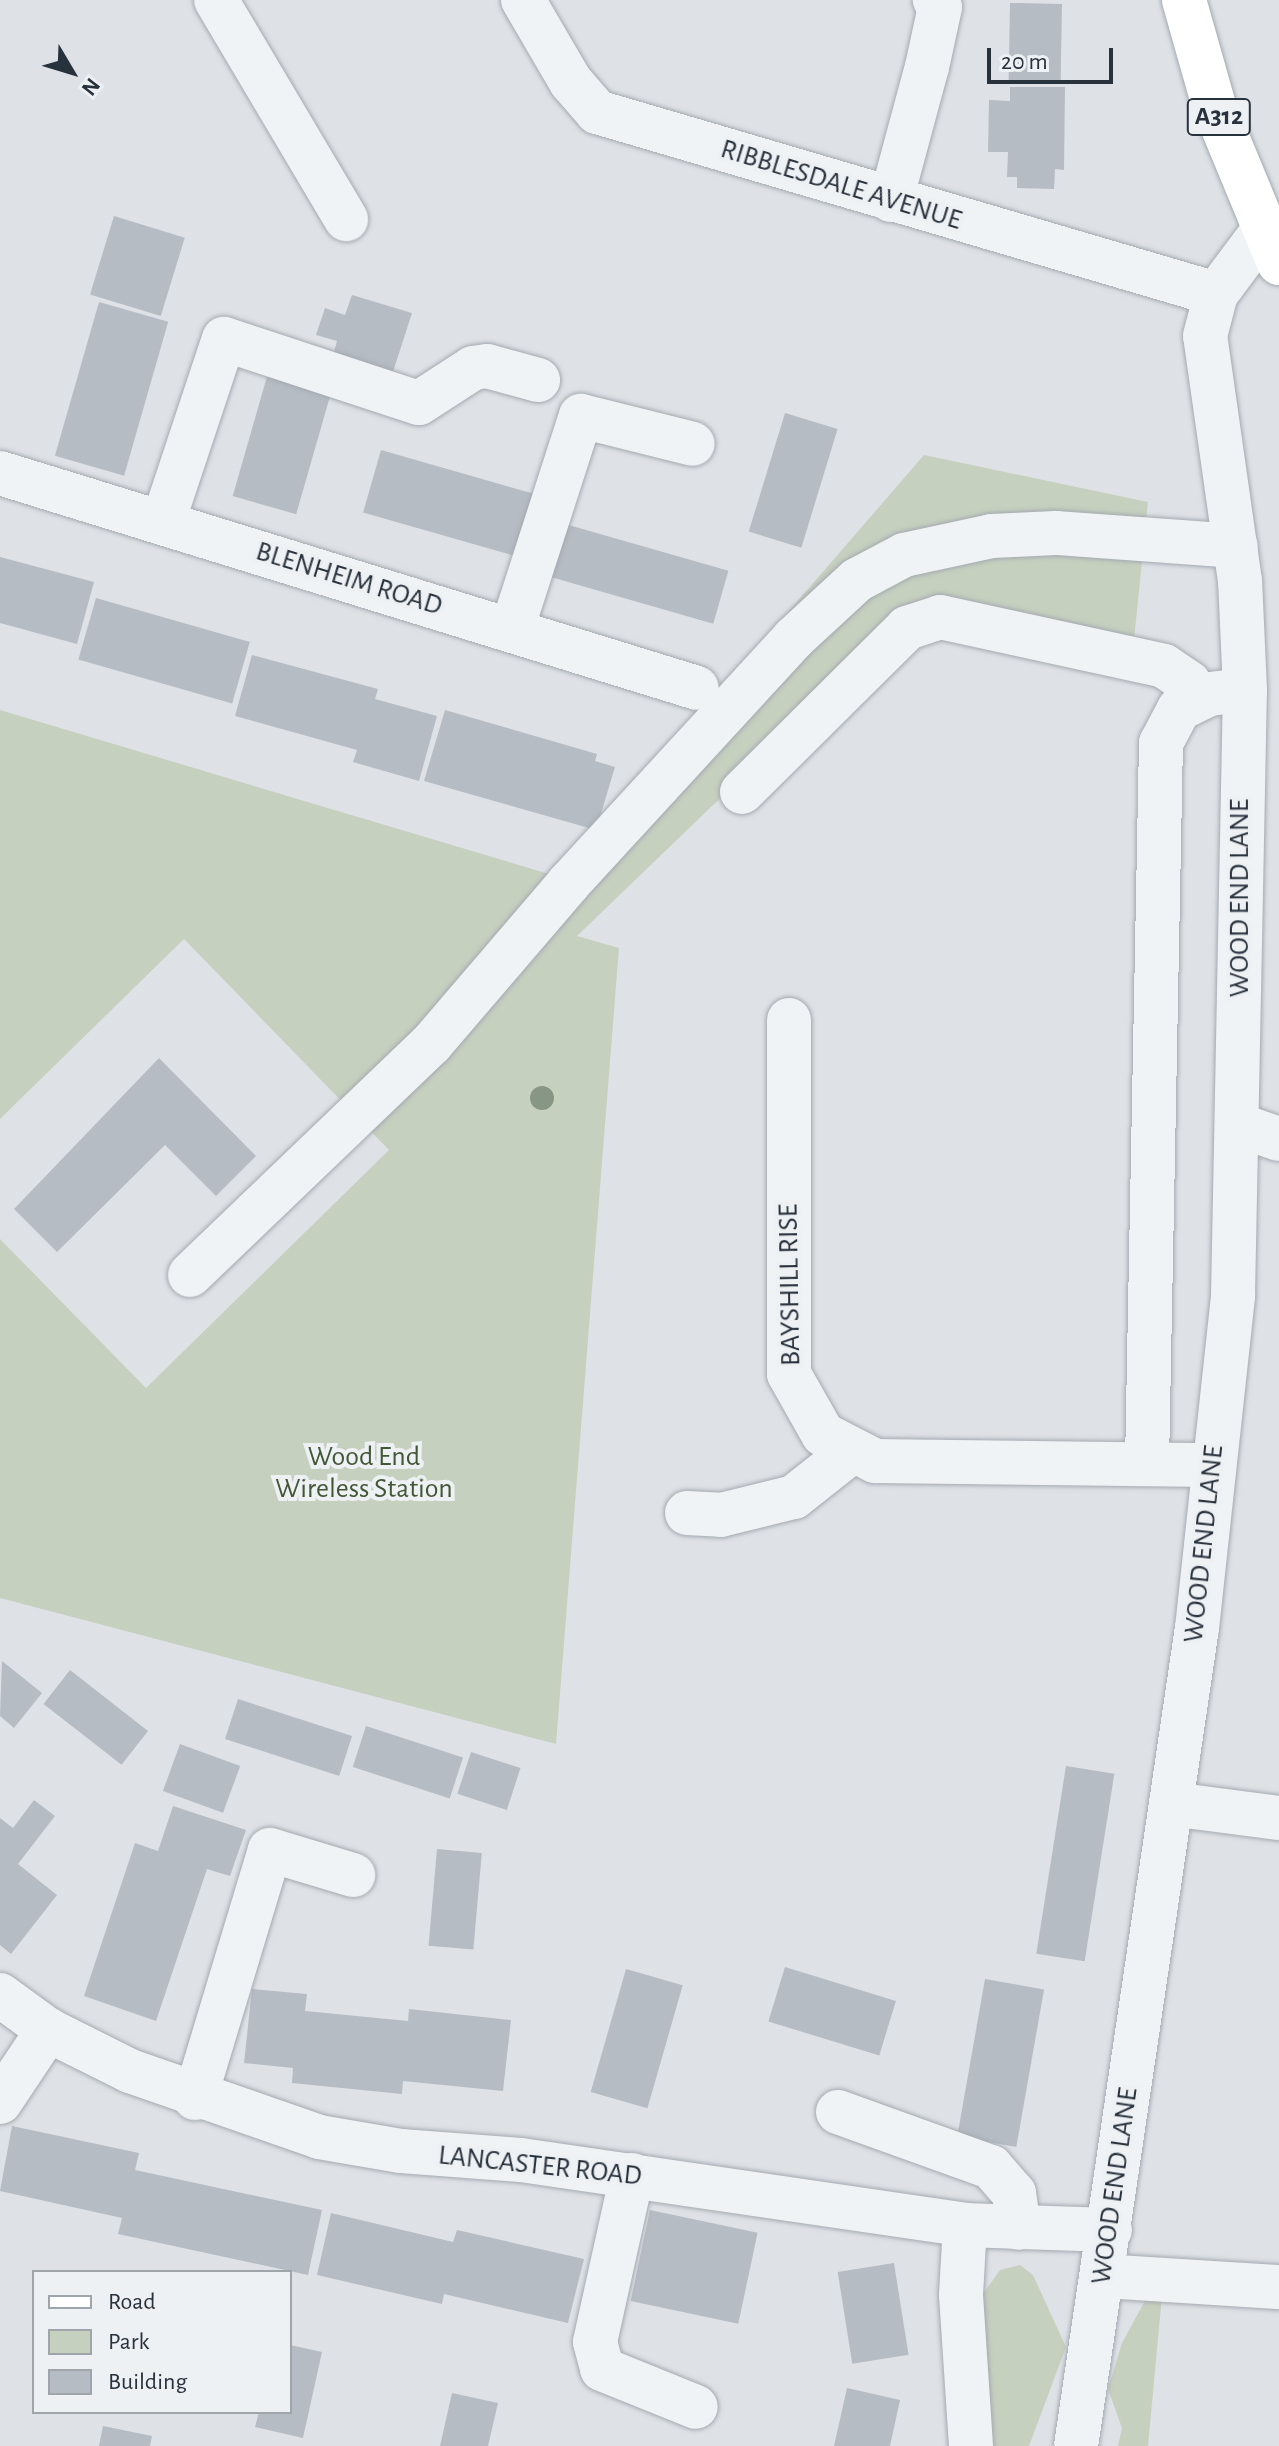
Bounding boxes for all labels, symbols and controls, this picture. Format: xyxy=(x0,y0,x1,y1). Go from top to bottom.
north arrow xyxy=(32,32,112,112)
scale bar xyxy=(991,32,1117,82)
text: 20 m xyxy=(1001,50,1048,74)
text: N xyxy=(78,74,104,100)
road number: A312 xyxy=(1185,95,1253,139)
street label: RIBBLESDALE AVENUE xyxy=(716,132,966,238)
street label: BLENHEIM ROAD xyxy=(252,535,446,623)
street label: WOOD END LANE xyxy=(1223,799,1257,997)
street label: BAYSHILL RISE xyxy=(772,1204,808,1366)
park label: Wood End Wireless Station xyxy=(275,1440,453,1506)
street label: WOOD END LANE xyxy=(1177,1443,1231,1645)
street label: WOOD END LANE xyxy=(1085,2085,1145,2287)
street label: LANCASTER ROAD xyxy=(437,2139,643,2193)
legend xyxy=(32,2270,292,2414)
text: Road xyxy=(108,2290,156,2314)
text: Park xyxy=(108,2330,149,2354)
text: Building xyxy=(108,2370,187,2394)

